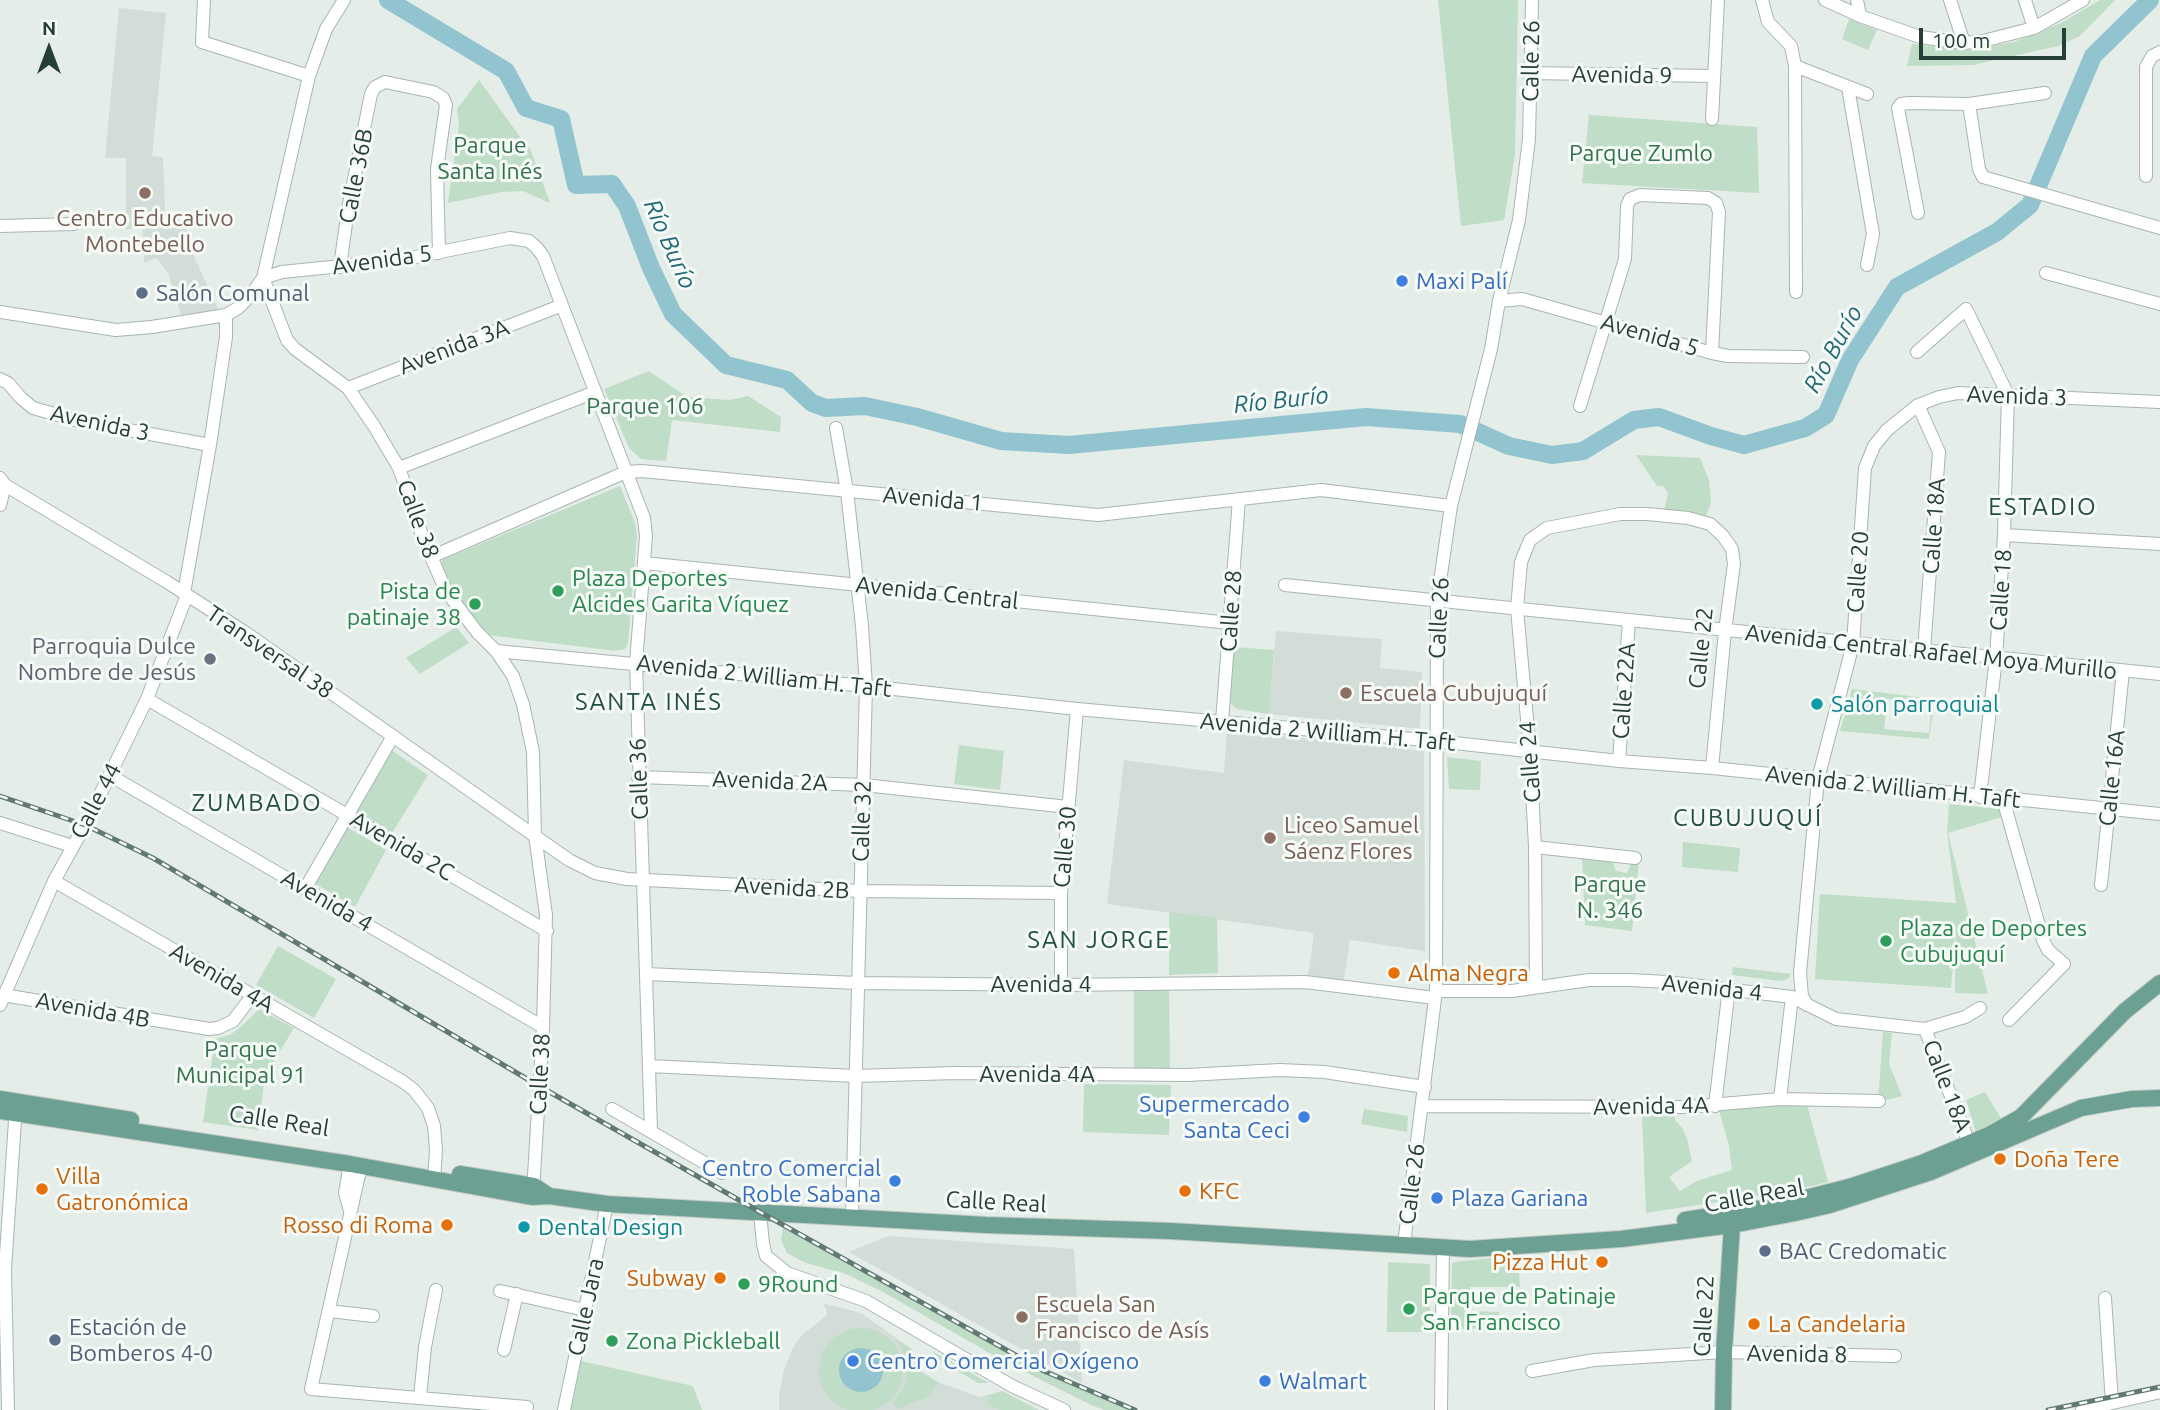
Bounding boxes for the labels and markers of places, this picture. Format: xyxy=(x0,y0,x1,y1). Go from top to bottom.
marker: Centro Educativo Montebello xyxy=(137,185,153,201)
place label: Centro Educativo Montebello xyxy=(56,204,234,258)
place label: Maxi Palí xyxy=(1416,267,1507,295)
marker: Maxi Palí xyxy=(1394,273,1410,289)
place label: Salón Comunal xyxy=(156,279,309,307)
marker: Salón Comunal xyxy=(134,285,150,301)
place label: Plaza Deportes Alcides Garita Víquez xyxy=(572,564,789,618)
place label: Pista de patinaje 38 xyxy=(347,577,461,631)
marker: Plaza Deportes Alcides Garita Víquez xyxy=(550,583,566,599)
marker: Pista de patinaje 38 xyxy=(467,596,483,612)
place label: Parroquia Dulce Nombre de Jesús xyxy=(18,632,196,686)
marker: Parroquia Dulce Nombre de Jesús xyxy=(202,651,218,667)
place label: Escuela Cubujuquí xyxy=(1360,679,1547,707)
marker: Escuela Cubujuquí xyxy=(1338,685,1354,701)
place label: Salón parroquial xyxy=(1831,690,1999,718)
marker: Salón parroquial xyxy=(1809,696,1825,712)
place label: Liceo Samuel Sáenz Flores xyxy=(1284,811,1419,865)
marker: Liceo Samuel Sáenz Flores xyxy=(1262,830,1278,846)
place label: Plaza de Deportes Cubujuquí xyxy=(1900,914,2087,968)
marker: Plaza de Deportes Cubujuquí xyxy=(1878,933,1894,949)
place label: Alma Negra xyxy=(1408,959,1529,987)
marker: Alma Negra xyxy=(1386,965,1402,981)
place label: Supermercado Santa Ceci xyxy=(1139,1090,1290,1144)
marker: Supermercado Santa Ceci xyxy=(1296,1109,1312,1125)
place label: Doña Tere xyxy=(2014,1145,2120,1173)
marker: Doña Tere xyxy=(1992,1151,2008,1167)
place label: Centro Comercial Roble Sabana xyxy=(702,1154,881,1208)
place label: Villa Gatronómica xyxy=(56,1162,189,1216)
marker: Centro Comercial Roble Sabana xyxy=(887,1173,903,1189)
place label: KFC xyxy=(1199,1177,1239,1205)
marker: Villa Gatronómica xyxy=(34,1181,50,1197)
marker: KFC xyxy=(1177,1183,1193,1199)
place label: Plaza Gariana xyxy=(1451,1184,1588,1212)
marker: Plaza Gariana xyxy=(1429,1190,1445,1206)
place label: Rosso di Roma xyxy=(283,1211,433,1239)
place label: Dental Design xyxy=(538,1213,683,1241)
marker: Rosso di Roma xyxy=(439,1217,455,1233)
marker: Dental Design xyxy=(516,1219,532,1235)
place label: BAC Credomatic xyxy=(1779,1237,1947,1265)
marker: BAC Credomatic xyxy=(1757,1243,1773,1259)
place label: Pizza Hut xyxy=(1492,1248,1588,1276)
marker: Pizza Hut xyxy=(1594,1254,1610,1270)
place label: Subway xyxy=(627,1264,706,1292)
marker: Subway xyxy=(712,1270,728,1286)
place label: 9Round xyxy=(758,1270,838,1298)
marker: 9Round xyxy=(736,1276,752,1292)
place label: Parque de Patinaje San Francisco xyxy=(1423,1282,1616,1336)
place label: Escuela San Francisco de Asís xyxy=(1036,1290,1209,1344)
marker: Parque de Patinaje San Francisco xyxy=(1401,1301,1417,1317)
marker: Escuela San Francisco de Asís xyxy=(1014,1309,1030,1325)
place label: La Candelaria xyxy=(1768,1310,1906,1338)
place label: Estación de Bomberos 4-0 xyxy=(69,1313,213,1367)
marker: La Candelaria xyxy=(1746,1316,1762,1332)
place label: Zona Pickleball xyxy=(626,1327,780,1355)
marker: Estación de Bomberos 4-0 xyxy=(47,1332,63,1348)
marker: Zona Pickleball xyxy=(604,1333,620,1349)
place label: Centro Comercial Oxígeno xyxy=(867,1347,1139,1375)
marker: Centro Comercial Oxígeno xyxy=(845,1353,861,1369)
place label: Walmart xyxy=(1279,1367,1367,1395)
marker: Walmart xyxy=(1257,1373,1273,1389)

